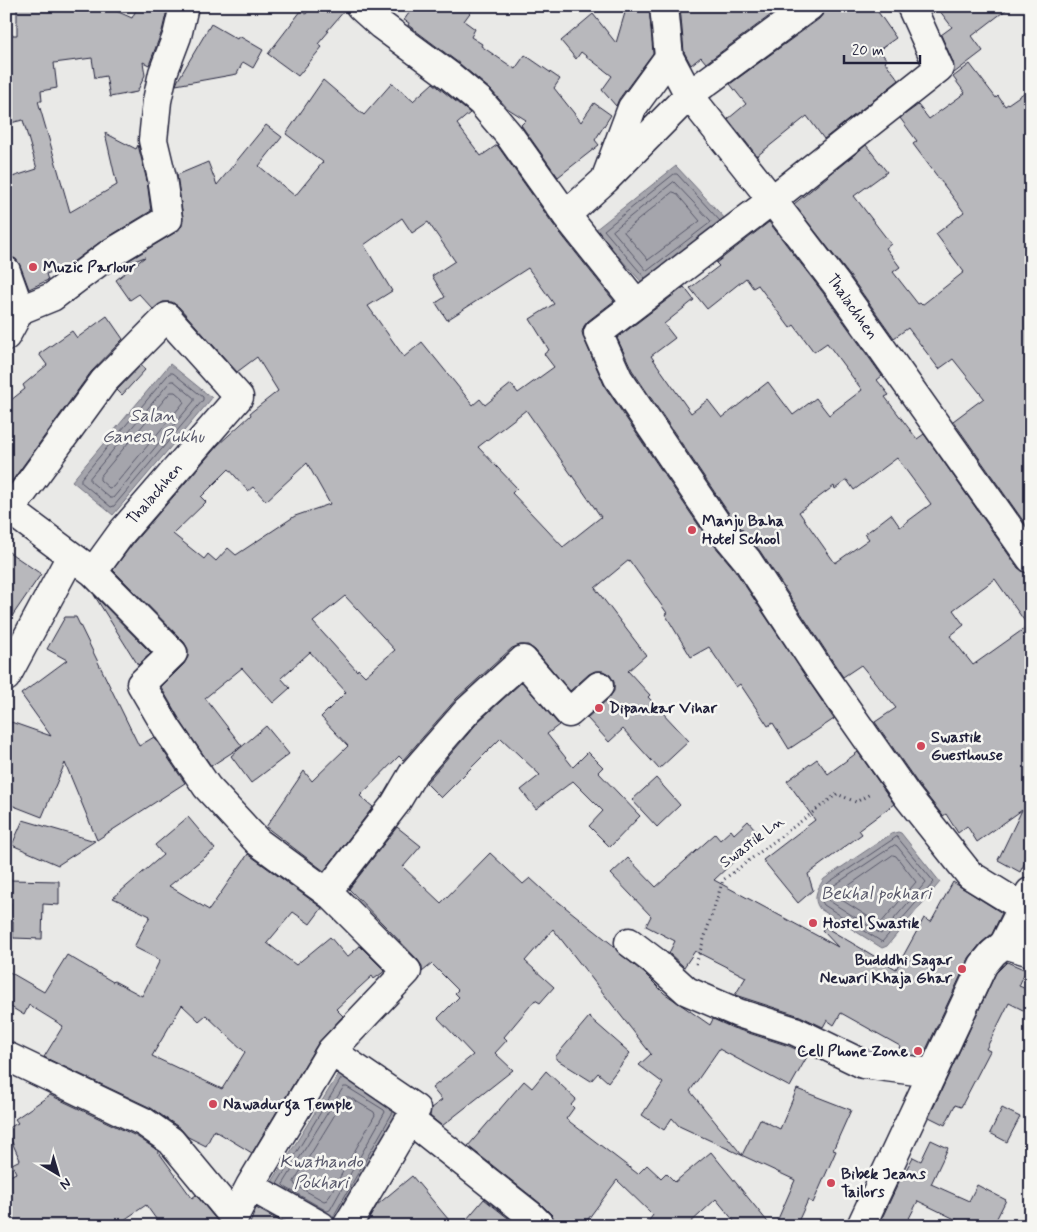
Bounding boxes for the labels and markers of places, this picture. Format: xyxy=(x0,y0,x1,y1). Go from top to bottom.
place label: Muzic Parlour xyxy=(43,257,136,278)
marker: Muzic Parlour xyxy=(27,261,39,273)
place label: Manju Baha Hotel School xyxy=(702,511,784,550)
marker: Manju Baha Hotel School xyxy=(686,524,698,536)
place label: Dipankar Vihar xyxy=(609,698,717,719)
marker: Dipankar Vihar xyxy=(593,702,605,714)
place label: Swastik Guesthouse xyxy=(931,727,1003,766)
marker: Swastik Guesthouse xyxy=(915,740,927,752)
place label: Hostel Swastik xyxy=(823,913,919,934)
marker: Hostel Swastik xyxy=(807,917,819,929)
place label: Budddhi Sagar Newari Khaja Ghar xyxy=(820,950,953,989)
marker: Budddhi Sagar Newari Khaja Ghar xyxy=(956,963,968,975)
place label: Cell Phone Zone xyxy=(797,1041,908,1062)
marker: Cell Phone Zone xyxy=(912,1045,924,1057)
place label: Nawadurga Temple xyxy=(223,1094,353,1117)
marker: Nawadurga Temple xyxy=(207,1098,219,1110)
place label: Bibek Jeans Tailors xyxy=(841,1164,927,1203)
marker: Bibek Jeans Tailors xyxy=(825,1177,837,1189)

